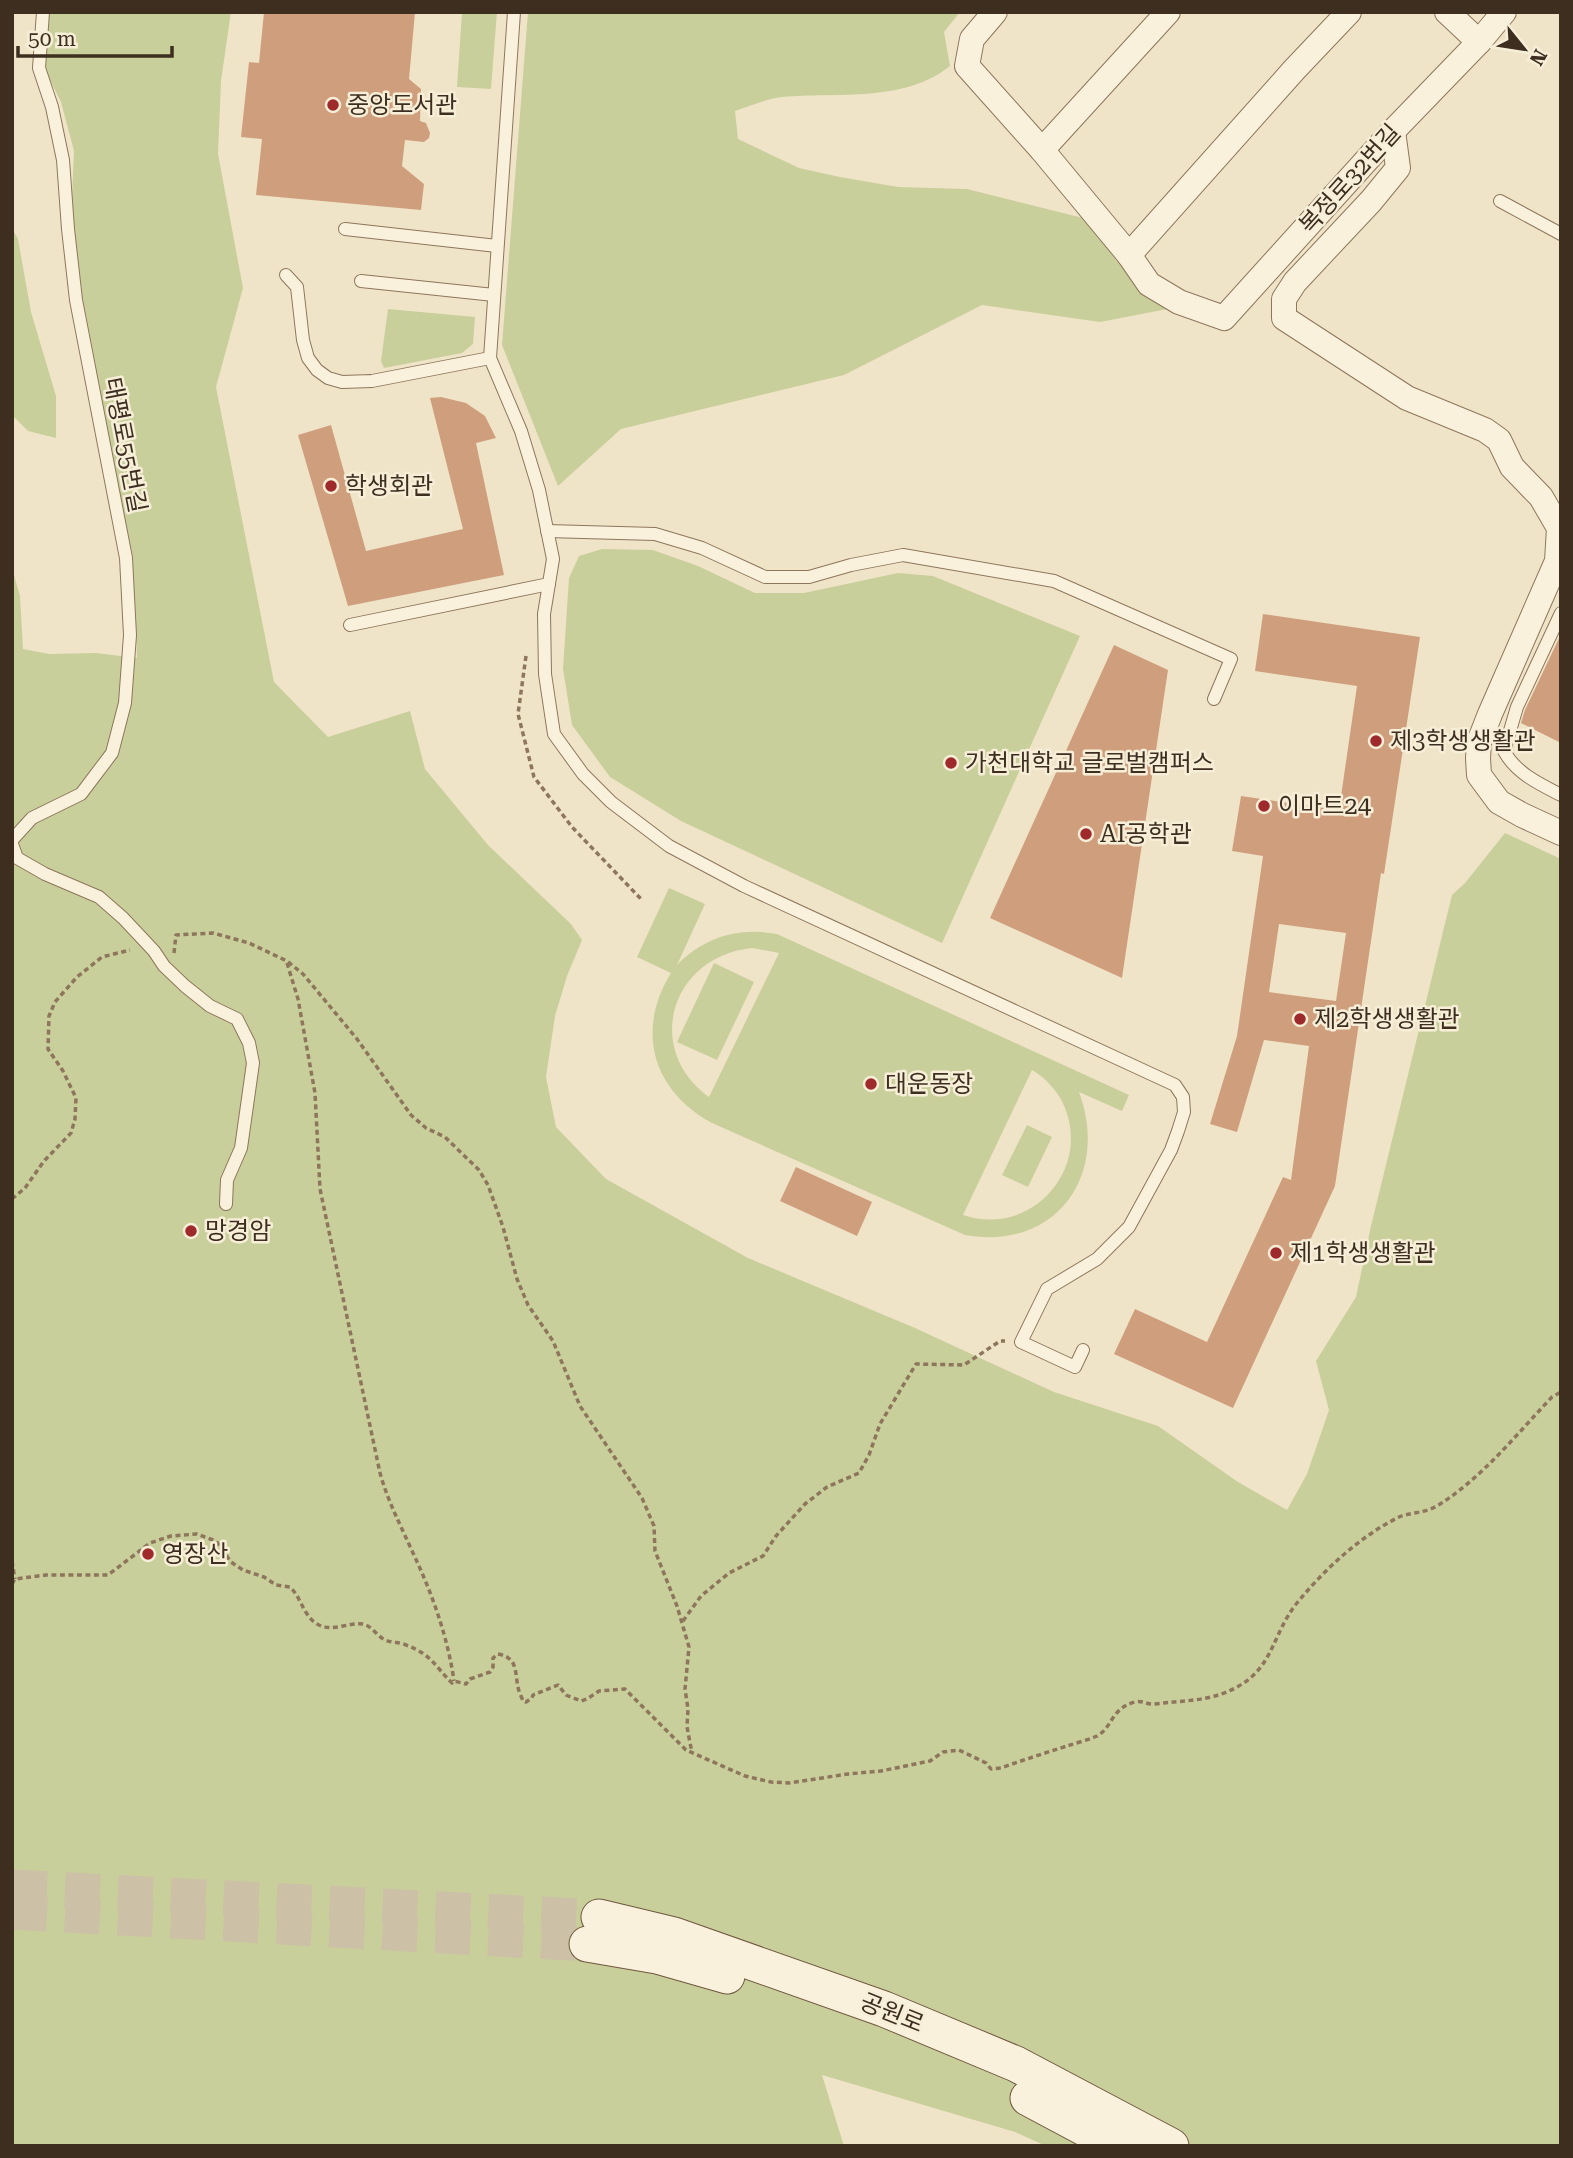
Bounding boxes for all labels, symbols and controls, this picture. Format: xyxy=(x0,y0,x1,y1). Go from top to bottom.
scale bar xyxy=(18,14,172,58)
north arrow xyxy=(1489,14,1559,84)
text: 50 m xyxy=(28,27,76,51)
text: N xyxy=(1524,45,1552,70)
place label: 중앙도서관 xyxy=(347,91,457,119)
marker: 중앙도서관 xyxy=(325,97,341,113)
street label: 복정로32번길 xyxy=(1294,119,1406,239)
street label: 태평로55번길 xyxy=(98,375,152,515)
place label: 학생회관 xyxy=(345,472,433,500)
marker: 학생회관 xyxy=(323,478,339,494)
place label: 제3학생생활관 xyxy=(1390,727,1536,755)
marker: 제3학생생활관 xyxy=(1368,733,1384,749)
place label: 가천대학교 글로벌캠퍼스 xyxy=(965,749,1214,777)
marker: 가천대학교 글로벌캠퍼스 xyxy=(943,755,959,771)
place label: 이마트24 xyxy=(1278,792,1372,820)
marker: 이마트24 xyxy=(1256,798,1272,814)
place label: AI공학관 xyxy=(1100,820,1192,848)
marker: AI공학관 xyxy=(1078,826,1094,842)
place label: 제2학생생활관 xyxy=(1314,1005,1460,1033)
marker: 제2학생생활관 xyxy=(1292,1011,1308,1027)
place label: 대운동장 xyxy=(885,1070,973,1098)
marker: 대운동장 xyxy=(863,1076,879,1092)
place label: 망경암 xyxy=(205,1217,271,1245)
marker: 망경암 xyxy=(183,1223,199,1239)
place label: 제1학생생활관 xyxy=(1290,1239,1436,1267)
marker: 제1학생생활관 xyxy=(1268,1245,1284,1261)
place label: 영장산 xyxy=(162,1540,228,1568)
marker: 영장산 xyxy=(140,1546,156,1562)
street label: 공원로 xyxy=(856,1988,928,2038)

